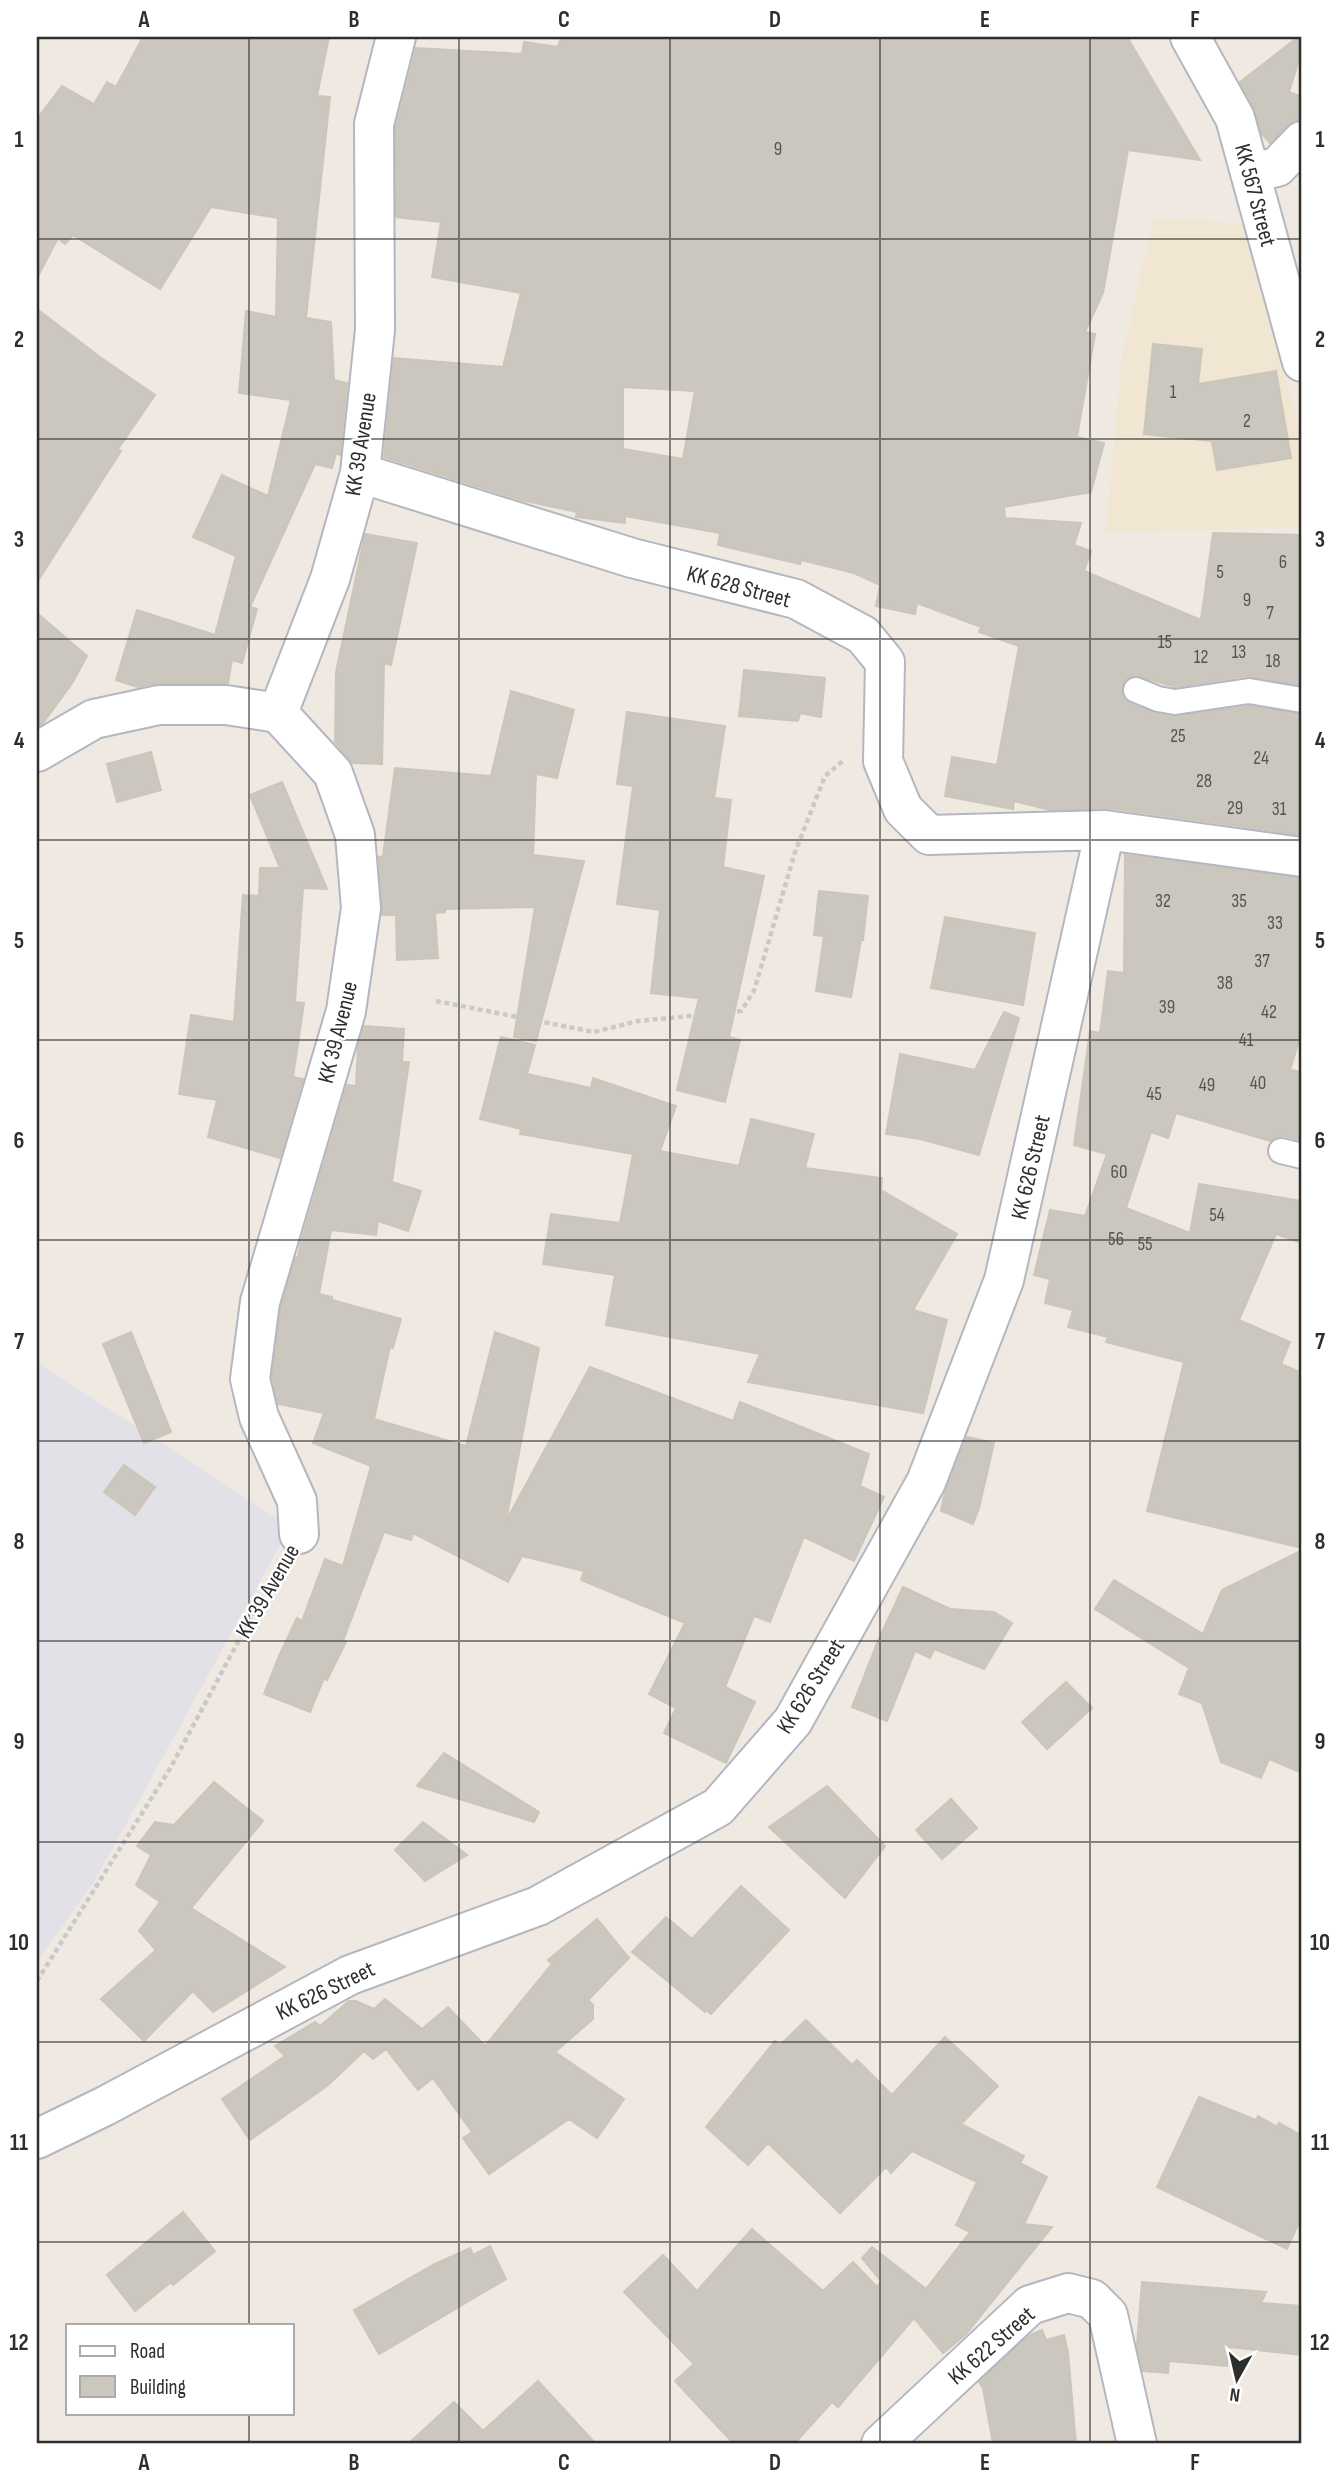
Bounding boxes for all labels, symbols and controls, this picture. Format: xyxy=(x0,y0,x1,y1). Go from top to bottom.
text: A xyxy=(138,6,151,34)
text: B xyxy=(349,6,360,34)
text: C xyxy=(558,6,570,34)
text: D xyxy=(769,6,781,34)
text: E xyxy=(980,6,990,34)
text: F xyxy=(1190,6,1200,34)
text: 1 xyxy=(14,126,24,154)
text: 1 xyxy=(1315,126,1325,154)
house number: 9 xyxy=(774,138,782,161)
street label: KK 567 Street xyxy=(1228,141,1282,250)
text: 2 xyxy=(14,326,24,354)
text: 2 xyxy=(1315,326,1325,354)
house number: 1 xyxy=(1170,381,1177,404)
street label: KK 39 Avenue xyxy=(339,391,383,498)
house number: 2 xyxy=(1243,410,1251,433)
text: 3 xyxy=(14,526,24,554)
text: 3 xyxy=(1315,526,1325,554)
house number: 6 xyxy=(1279,551,1287,574)
street label: KK 628 Street xyxy=(684,560,794,614)
house number: 5 xyxy=(1216,561,1224,584)
house number: 9 xyxy=(1243,589,1251,612)
house number: 7 xyxy=(1266,602,1274,625)
house number: 15 xyxy=(1158,631,1172,654)
house number: 13 xyxy=(1232,641,1246,664)
house number: 12 xyxy=(1194,646,1208,669)
house number: 18 xyxy=(1266,650,1280,673)
house number: 25 xyxy=(1170,725,1186,748)
text: 4 xyxy=(14,727,25,755)
text: 4 xyxy=(1315,727,1326,755)
house number: 24 xyxy=(1253,747,1269,770)
house number: 28 xyxy=(1196,770,1212,793)
house number: 29 xyxy=(1227,797,1243,820)
house number: 31 xyxy=(1272,798,1287,821)
house number: 32 xyxy=(1155,890,1171,913)
house number: 35 xyxy=(1231,890,1247,913)
house number: 33 xyxy=(1267,912,1283,935)
text: 5 xyxy=(14,927,24,955)
text: 5 xyxy=(1315,927,1325,955)
house number: 37 xyxy=(1254,950,1270,973)
house number: 38 xyxy=(1217,972,1233,995)
street label: KK 39 Avenue xyxy=(312,978,364,1086)
house number: 39 xyxy=(1159,996,1175,1019)
house number: 42 xyxy=(1261,1001,1277,1024)
house number: 41 xyxy=(1239,1029,1254,1052)
house number: 40 xyxy=(1250,1072,1266,1095)
house number: 49 xyxy=(1199,1074,1215,1097)
house number: 45 xyxy=(1146,1083,1162,1106)
street label: KK 626 Street xyxy=(1005,1112,1057,1222)
text: 6 xyxy=(14,1127,24,1155)
text: 6 xyxy=(1315,1127,1325,1155)
house number: 60 xyxy=(1111,1161,1127,1184)
house number: 54 xyxy=(1209,1204,1225,1227)
house number: 56 xyxy=(1108,1228,1124,1251)
house number: 55 xyxy=(1137,1233,1153,1256)
text: 7 xyxy=(14,1328,24,1356)
text: 7 xyxy=(1315,1328,1325,1356)
text: 8 xyxy=(14,1528,25,1556)
text: 8 xyxy=(1315,1528,1326,1556)
street label: KK 39 Avenue xyxy=(230,1539,306,1644)
street label: KK 626 Street xyxy=(771,1634,851,1739)
text: 9 xyxy=(14,1728,24,1756)
text: 9 xyxy=(1315,1728,1325,1756)
text: 10 xyxy=(9,1929,29,1957)
text: 10 xyxy=(1310,1929,1330,1957)
street label: KK 626 Street xyxy=(271,1955,379,2027)
text: 11 xyxy=(10,2129,28,2157)
text: 11 xyxy=(1311,2129,1329,2157)
street label: KK 622 Street xyxy=(943,2300,1041,2391)
legend xyxy=(66,2324,294,2414)
text: 12 xyxy=(9,2329,29,2357)
text: 12 xyxy=(1310,2329,1330,2357)
text: Road xyxy=(130,2339,165,2364)
north arrow xyxy=(1202,2344,1272,2414)
text: Building xyxy=(130,2375,186,2400)
text: N xyxy=(1228,2382,1241,2406)
text: A xyxy=(138,2449,151,2477)
text: B xyxy=(349,2449,360,2477)
text: C xyxy=(558,2449,570,2477)
text: D xyxy=(769,2449,781,2477)
text: E xyxy=(980,2449,990,2477)
text: F xyxy=(1190,2449,1200,2477)

